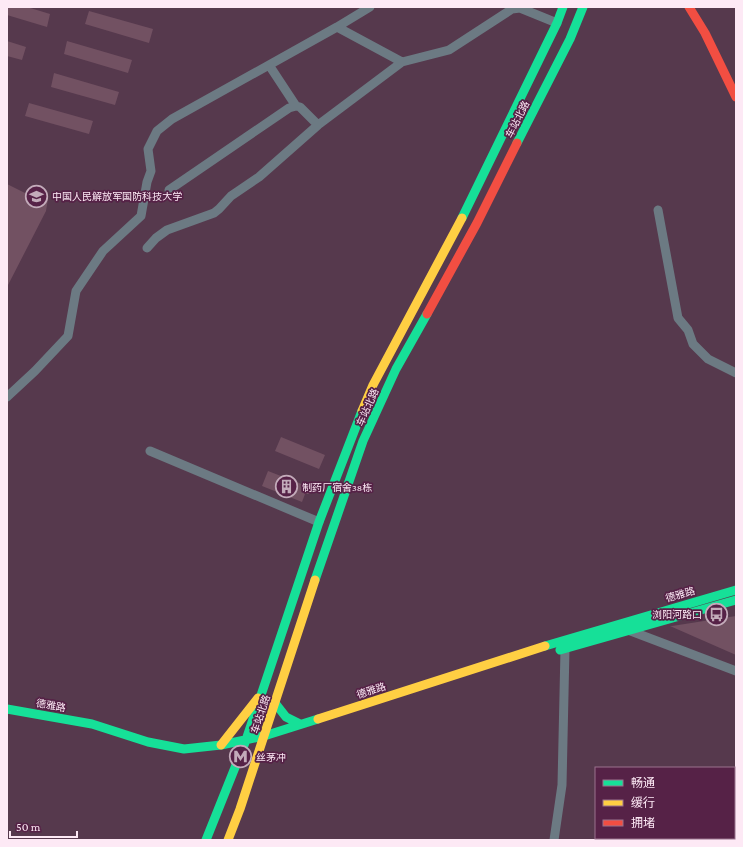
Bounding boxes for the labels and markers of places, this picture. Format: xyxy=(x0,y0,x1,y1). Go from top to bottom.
school or university icon: 中国人民解放军国防科技大学 xyxy=(24,183,50,209)
place label: 中国人民解放军国防科技大学 xyxy=(52,191,182,202)
building icon: 制药厂宿舍38栋 xyxy=(274,474,300,500)
place label: 制药厂宿舍38栋 xyxy=(302,482,372,493)
bus stop icon: 浏阳河路口 xyxy=(704,601,730,627)
place label: 浏阳河路口 xyxy=(652,609,702,620)
metro station icon: 丝茅冲 xyxy=(227,744,253,770)
place label: 丝茅冲 xyxy=(256,752,286,763)

